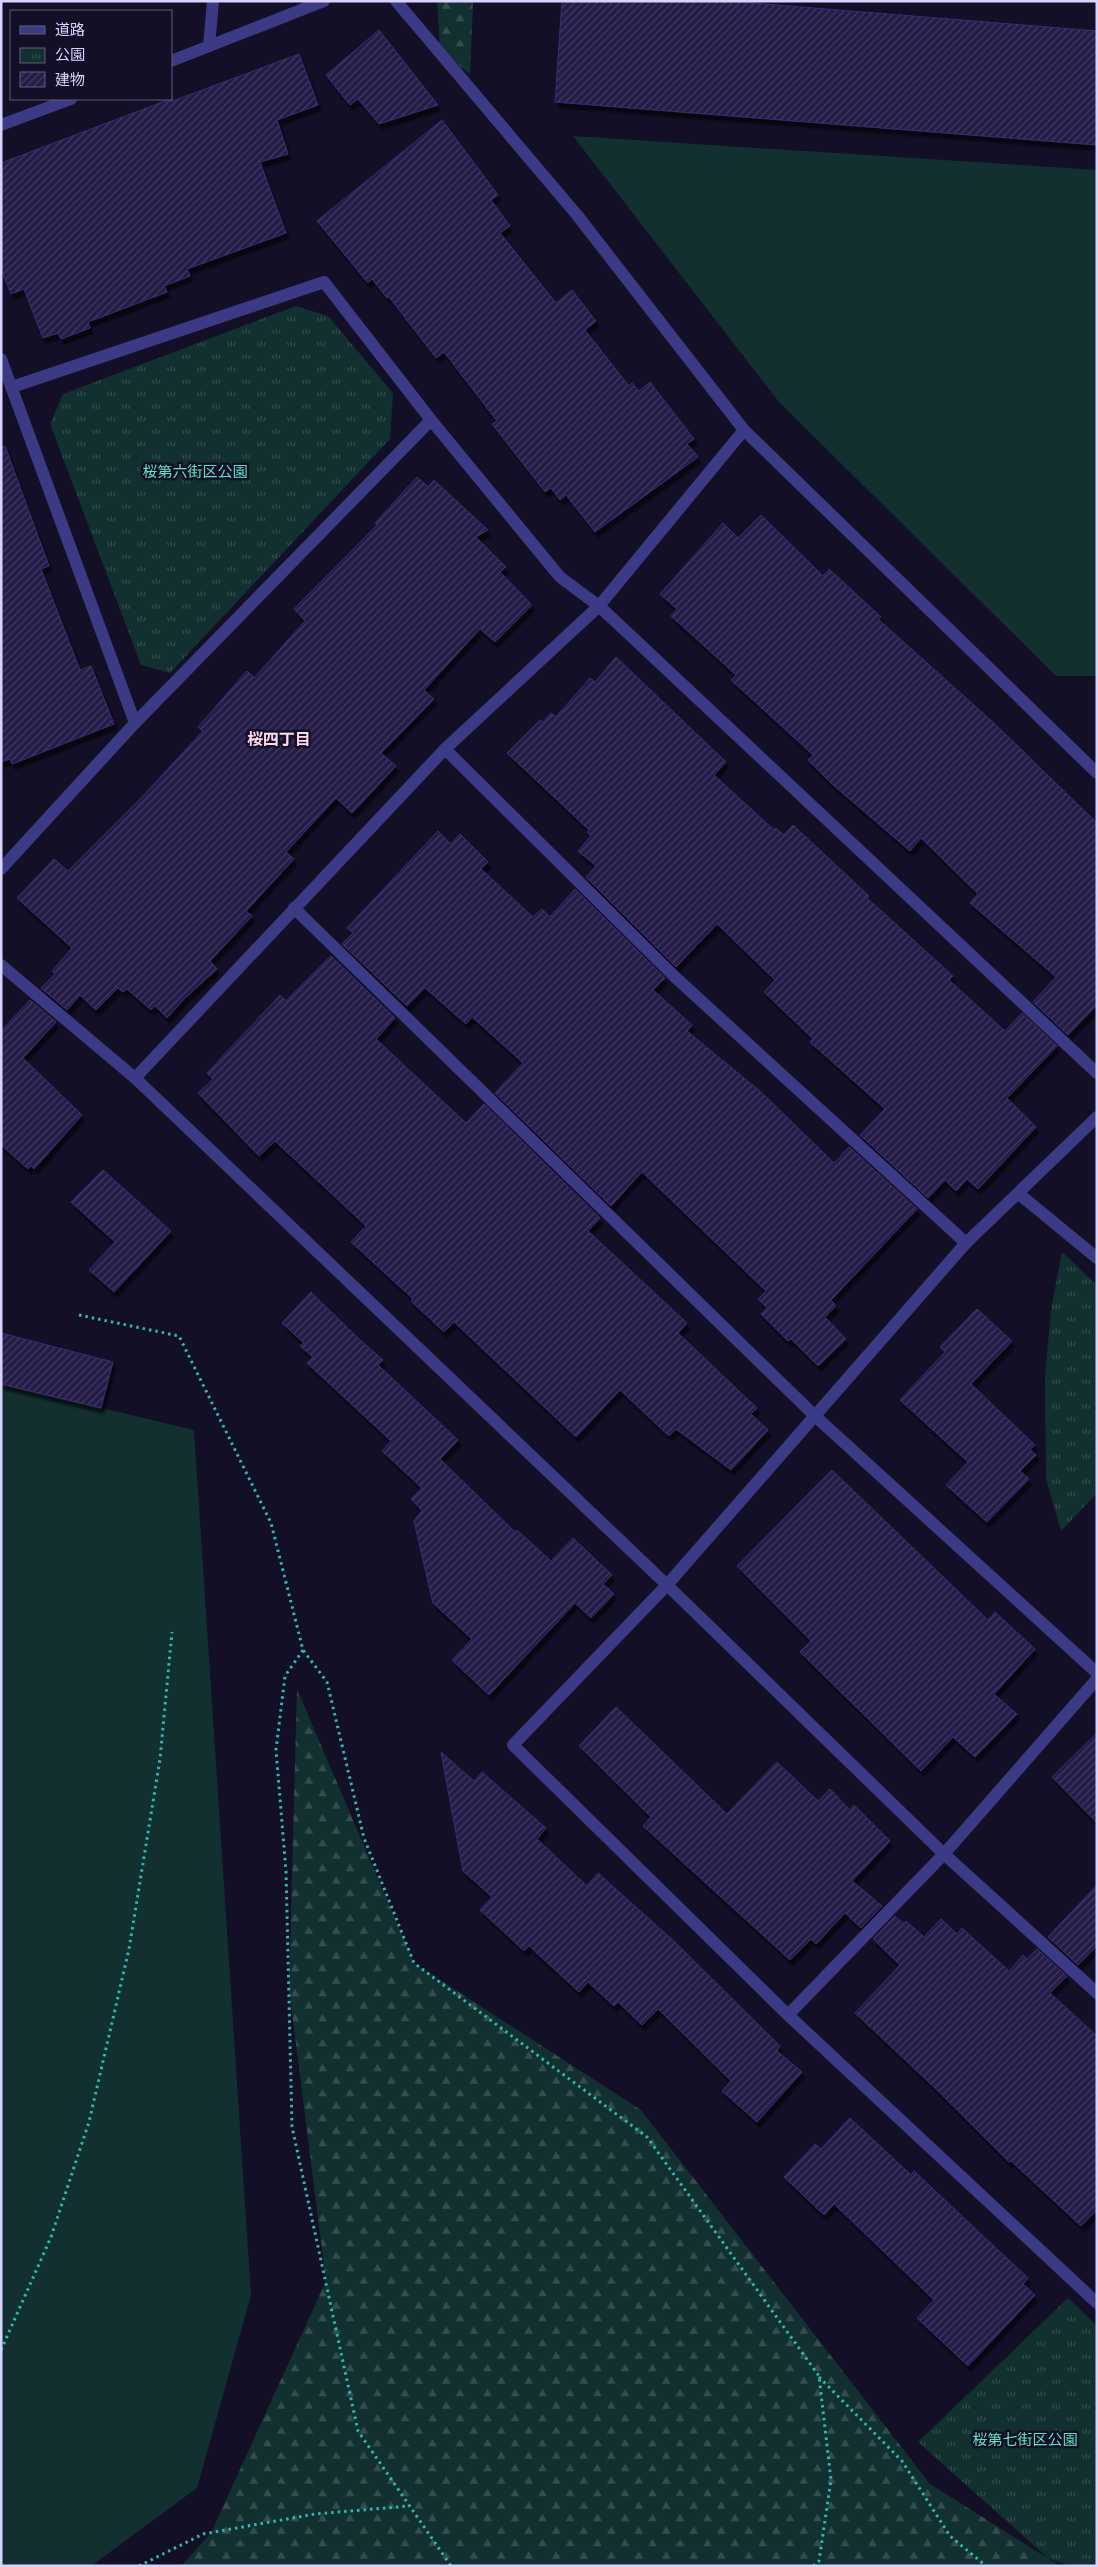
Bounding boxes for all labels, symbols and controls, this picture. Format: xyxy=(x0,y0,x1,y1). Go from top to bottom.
legend xyxy=(10,10,172,100)
text: 道路 xyxy=(55,21,85,39)
text: 公園 xyxy=(55,46,85,64)
text: 建物 xyxy=(55,71,85,89)
park label: 桜第六街区公園 xyxy=(142,463,248,481)
district label: 桜四丁目 xyxy=(247,730,311,750)
park label: 桜第七街区公園 xyxy=(972,2431,1078,2449)

